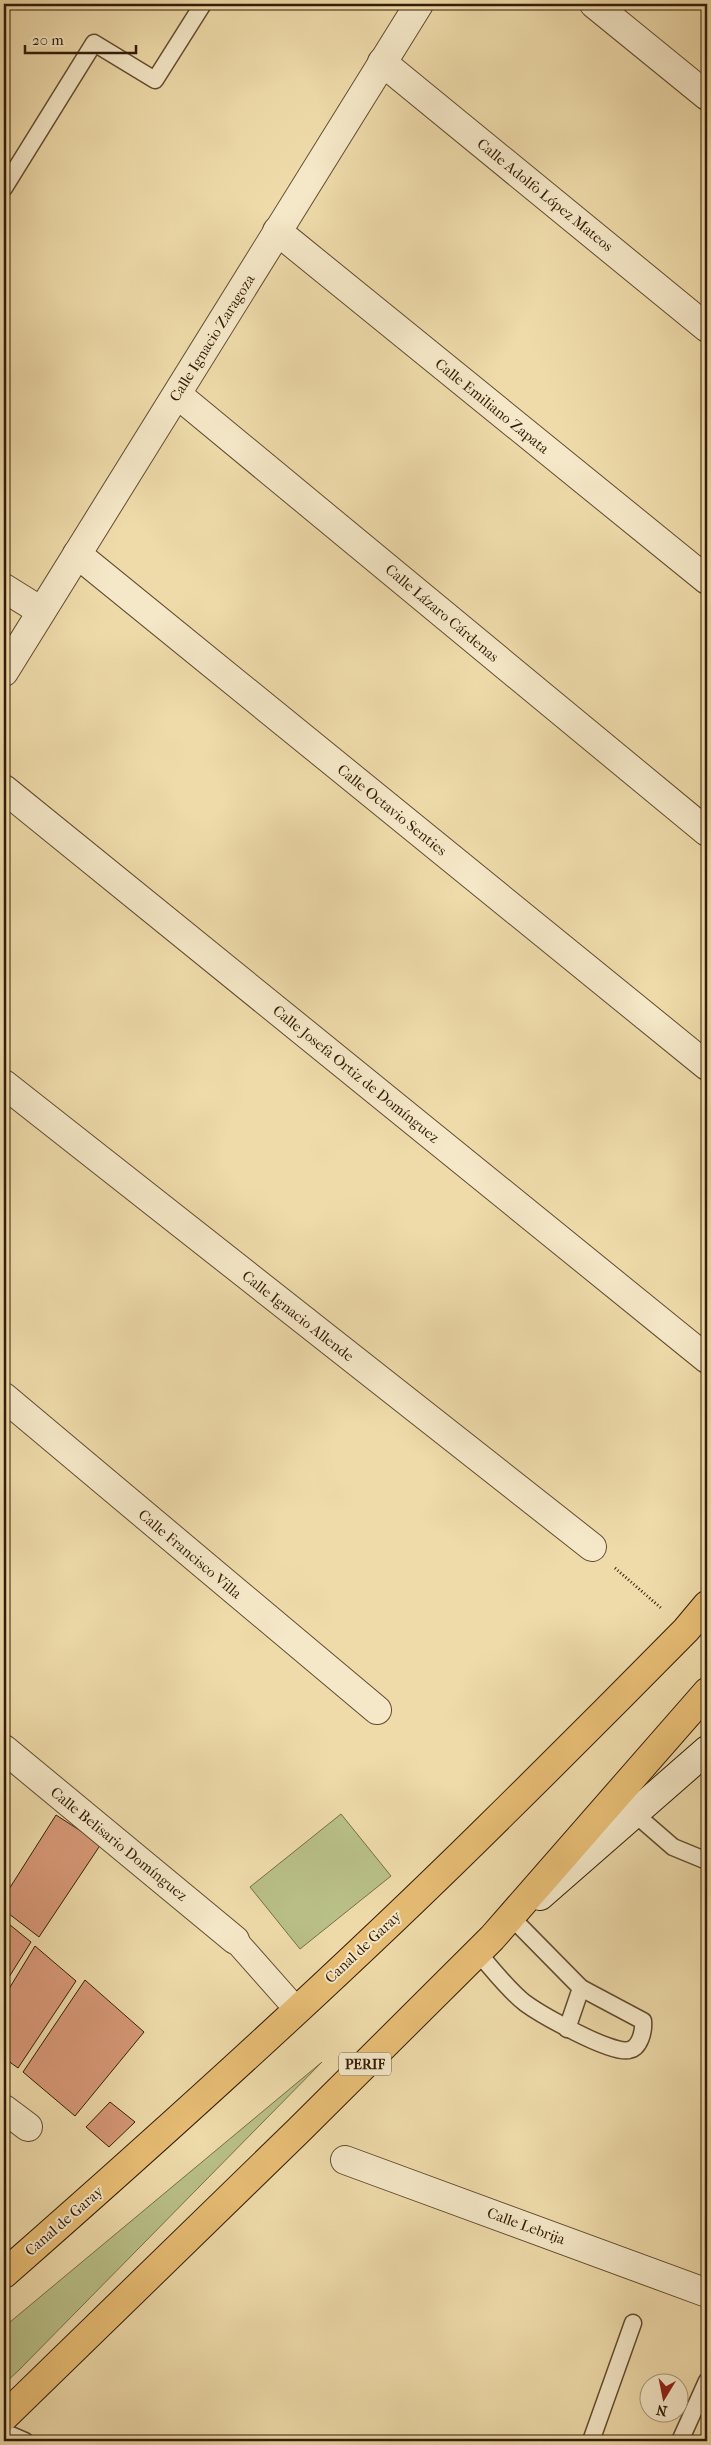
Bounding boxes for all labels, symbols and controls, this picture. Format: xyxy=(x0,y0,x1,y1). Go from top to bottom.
scale bar xyxy=(25,22,136,54)
text: 20 m xyxy=(32,31,64,49)
street label: Calle Adolfo López Mateos xyxy=(473,135,617,256)
street label: Calle Ignacio Zaragoza xyxy=(166,270,259,405)
street label: Calle Emiliano Zapata xyxy=(431,355,553,458)
street label: Calle Lázaro Cárdenas xyxy=(382,560,503,666)
street label: Calle Octavio Senties xyxy=(334,760,451,860)
street label: Calle Josefa Ortiz de Domínguez xyxy=(269,1001,443,1147)
street label: Calle Ignacio Allende xyxy=(239,1267,358,1366)
street label: Calle Francisco Villa xyxy=(135,1506,246,1603)
street label: Calle Belisario Domínguez xyxy=(47,1783,191,1905)
street label: Canal de Garay xyxy=(321,1906,406,1987)
road number: PERIF xyxy=(339,2052,391,2076)
street label: Canal de Garay xyxy=(21,2182,107,2260)
street label: Calle Lebrija xyxy=(485,2204,568,2249)
north arrow xyxy=(638,2372,688,2422)
text: N xyxy=(655,2401,669,2420)

